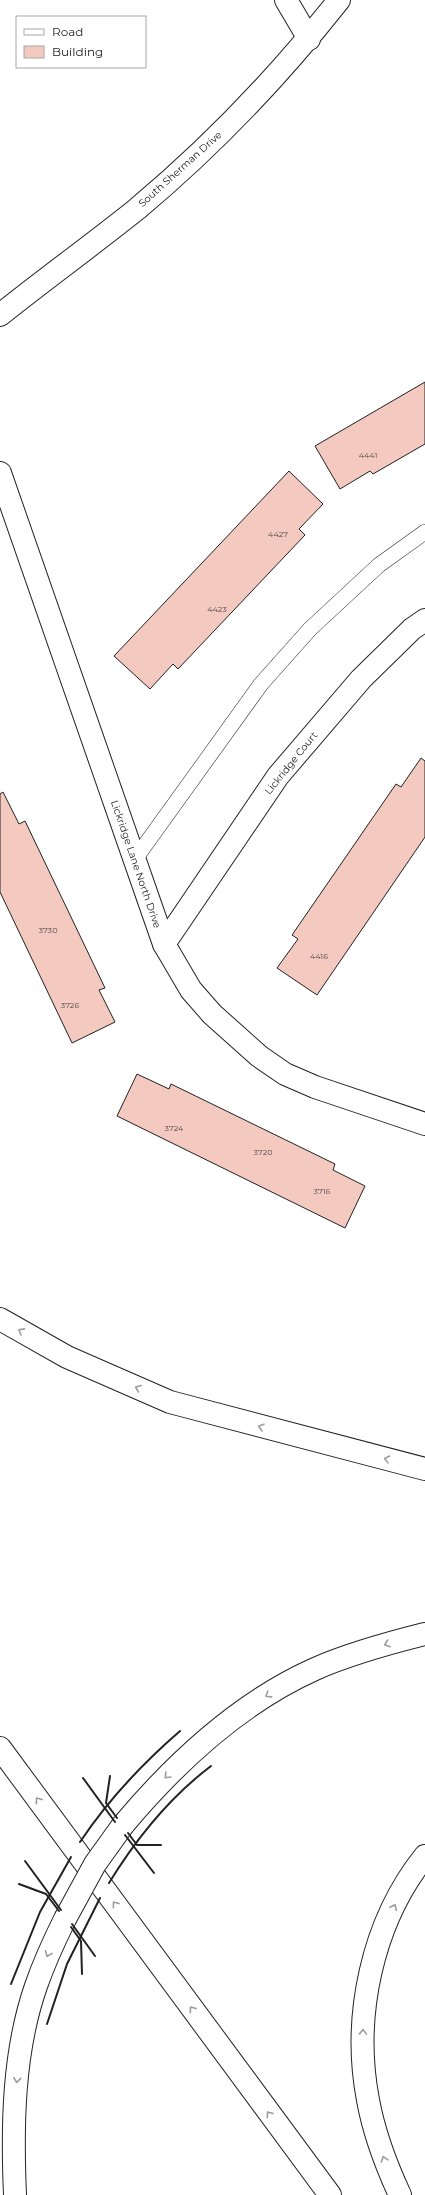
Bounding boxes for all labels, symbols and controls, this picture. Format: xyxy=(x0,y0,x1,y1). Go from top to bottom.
legend xyxy=(16,16,146,68)
text: Road xyxy=(52,24,83,39)
text: Building xyxy=(52,44,103,59)
street label: South Sherman Drive xyxy=(136,128,224,210)
house number: 4441 xyxy=(359,450,377,460)
house number: 4427 xyxy=(268,529,288,539)
house number: 4423 xyxy=(207,604,227,614)
street label: Lickridge Court xyxy=(262,729,320,797)
street label: Lickridge Lane North Drive xyxy=(108,798,164,930)
house number: 3730 xyxy=(39,925,57,935)
house number: 4416 xyxy=(310,951,328,961)
house number: 3726 xyxy=(61,1000,79,1010)
house number: 3724 xyxy=(165,1123,184,1133)
house number: 3720 xyxy=(254,1147,272,1157)
house number: 3716 xyxy=(314,1186,331,1196)
one-way arrow xyxy=(18,1329,25,1336)
one-way arrow xyxy=(134,1384,141,1392)
one-way arrow xyxy=(258,1423,265,1432)
one-way arrow xyxy=(384,1456,390,1464)
one-way arrow xyxy=(384,1640,391,1648)
one-way arrow xyxy=(265,1690,272,1697)
one-way arrow xyxy=(164,1771,172,1779)
one-way arrow xyxy=(36,1797,43,1804)
one-way arrow xyxy=(113,1902,120,1909)
one-way arrow xyxy=(389,1903,397,1911)
one-way arrow xyxy=(45,1951,53,1958)
one-way arrow xyxy=(189,2006,197,2013)
one-way arrow xyxy=(359,2029,367,2035)
one-way arrow xyxy=(13,2077,22,2083)
one-way arrow xyxy=(267,2111,274,2118)
one-way arrow xyxy=(381,2156,389,2163)

